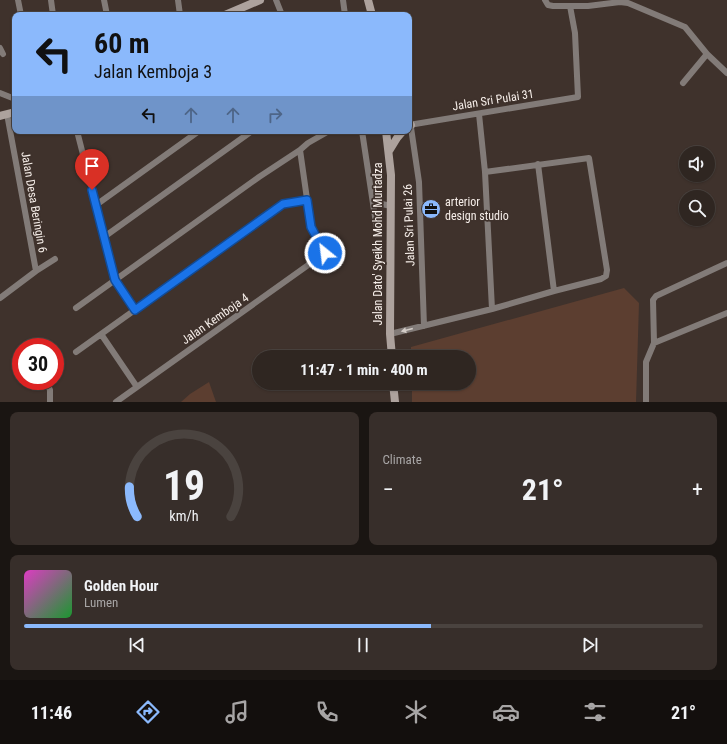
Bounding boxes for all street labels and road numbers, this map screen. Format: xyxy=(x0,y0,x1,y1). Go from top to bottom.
street label: Jalan Sri Pulai 31 xyxy=(451,87,535,113)
street label: Jalan Desa Beringin 6 xyxy=(18,150,50,254)
street label: Jalan Dato' Syeikh Mohd Murtadza xyxy=(371,162,385,325)
street label: Jalan Sri Pulai 26 xyxy=(401,184,417,266)
street label: Jalan Kemboja 4 xyxy=(179,291,251,347)

